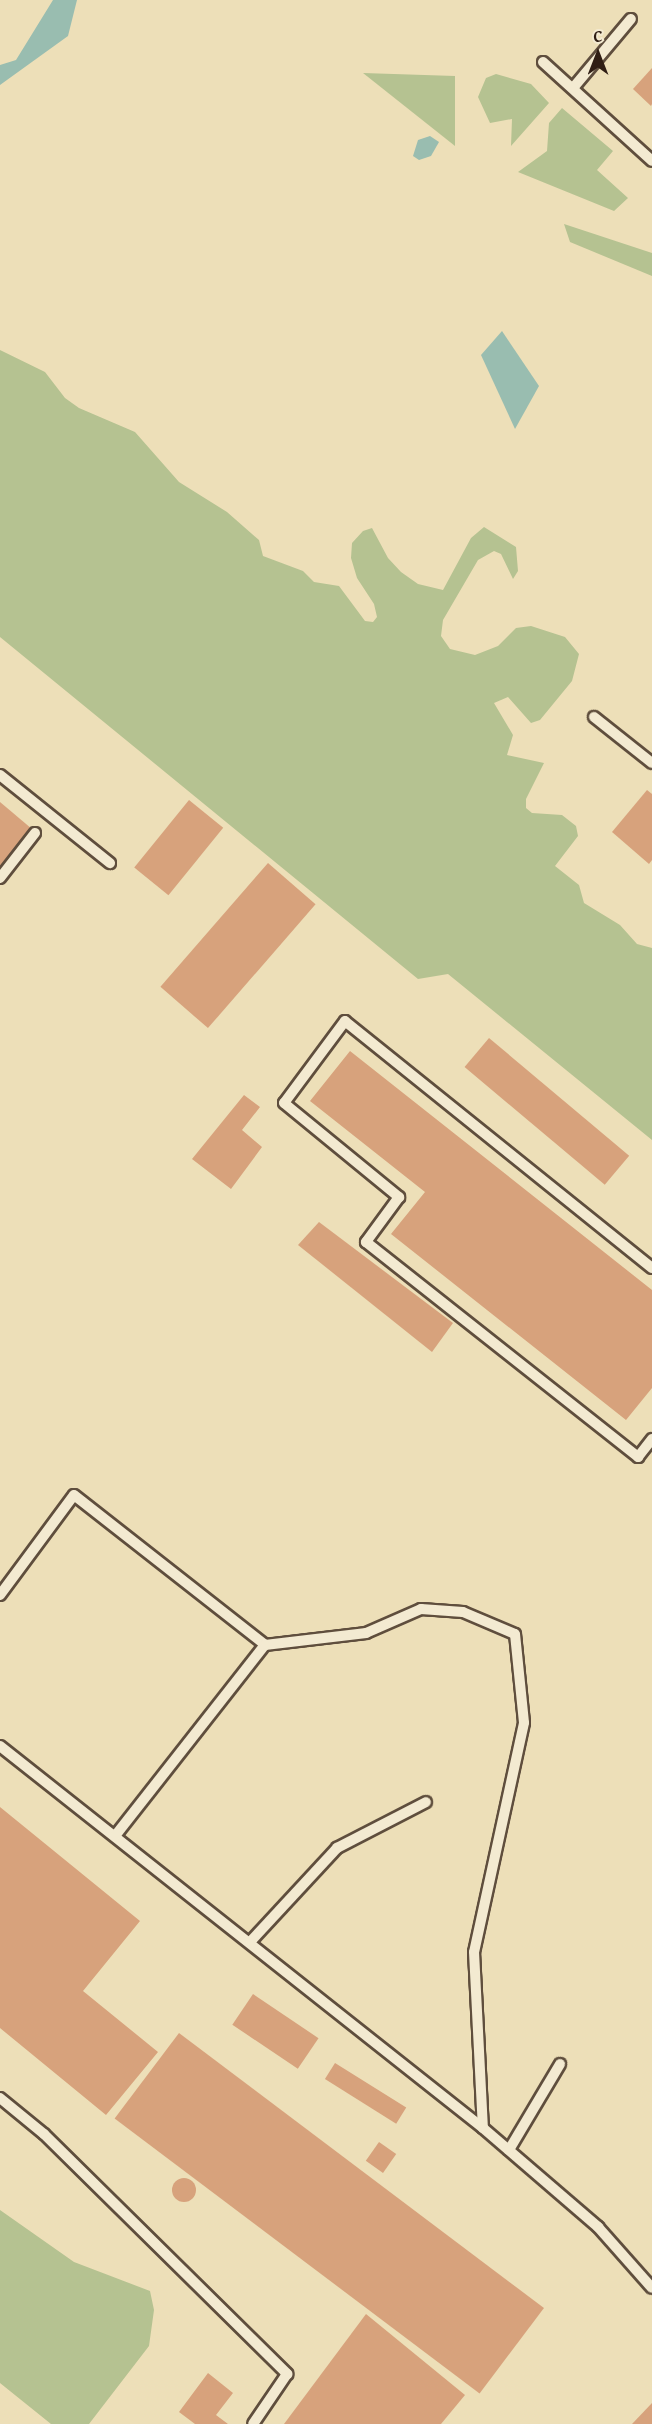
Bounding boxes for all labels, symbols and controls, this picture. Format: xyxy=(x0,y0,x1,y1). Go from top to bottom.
north arrow xyxy=(568,24,628,84)
text: С xyxy=(593,24,603,48)

